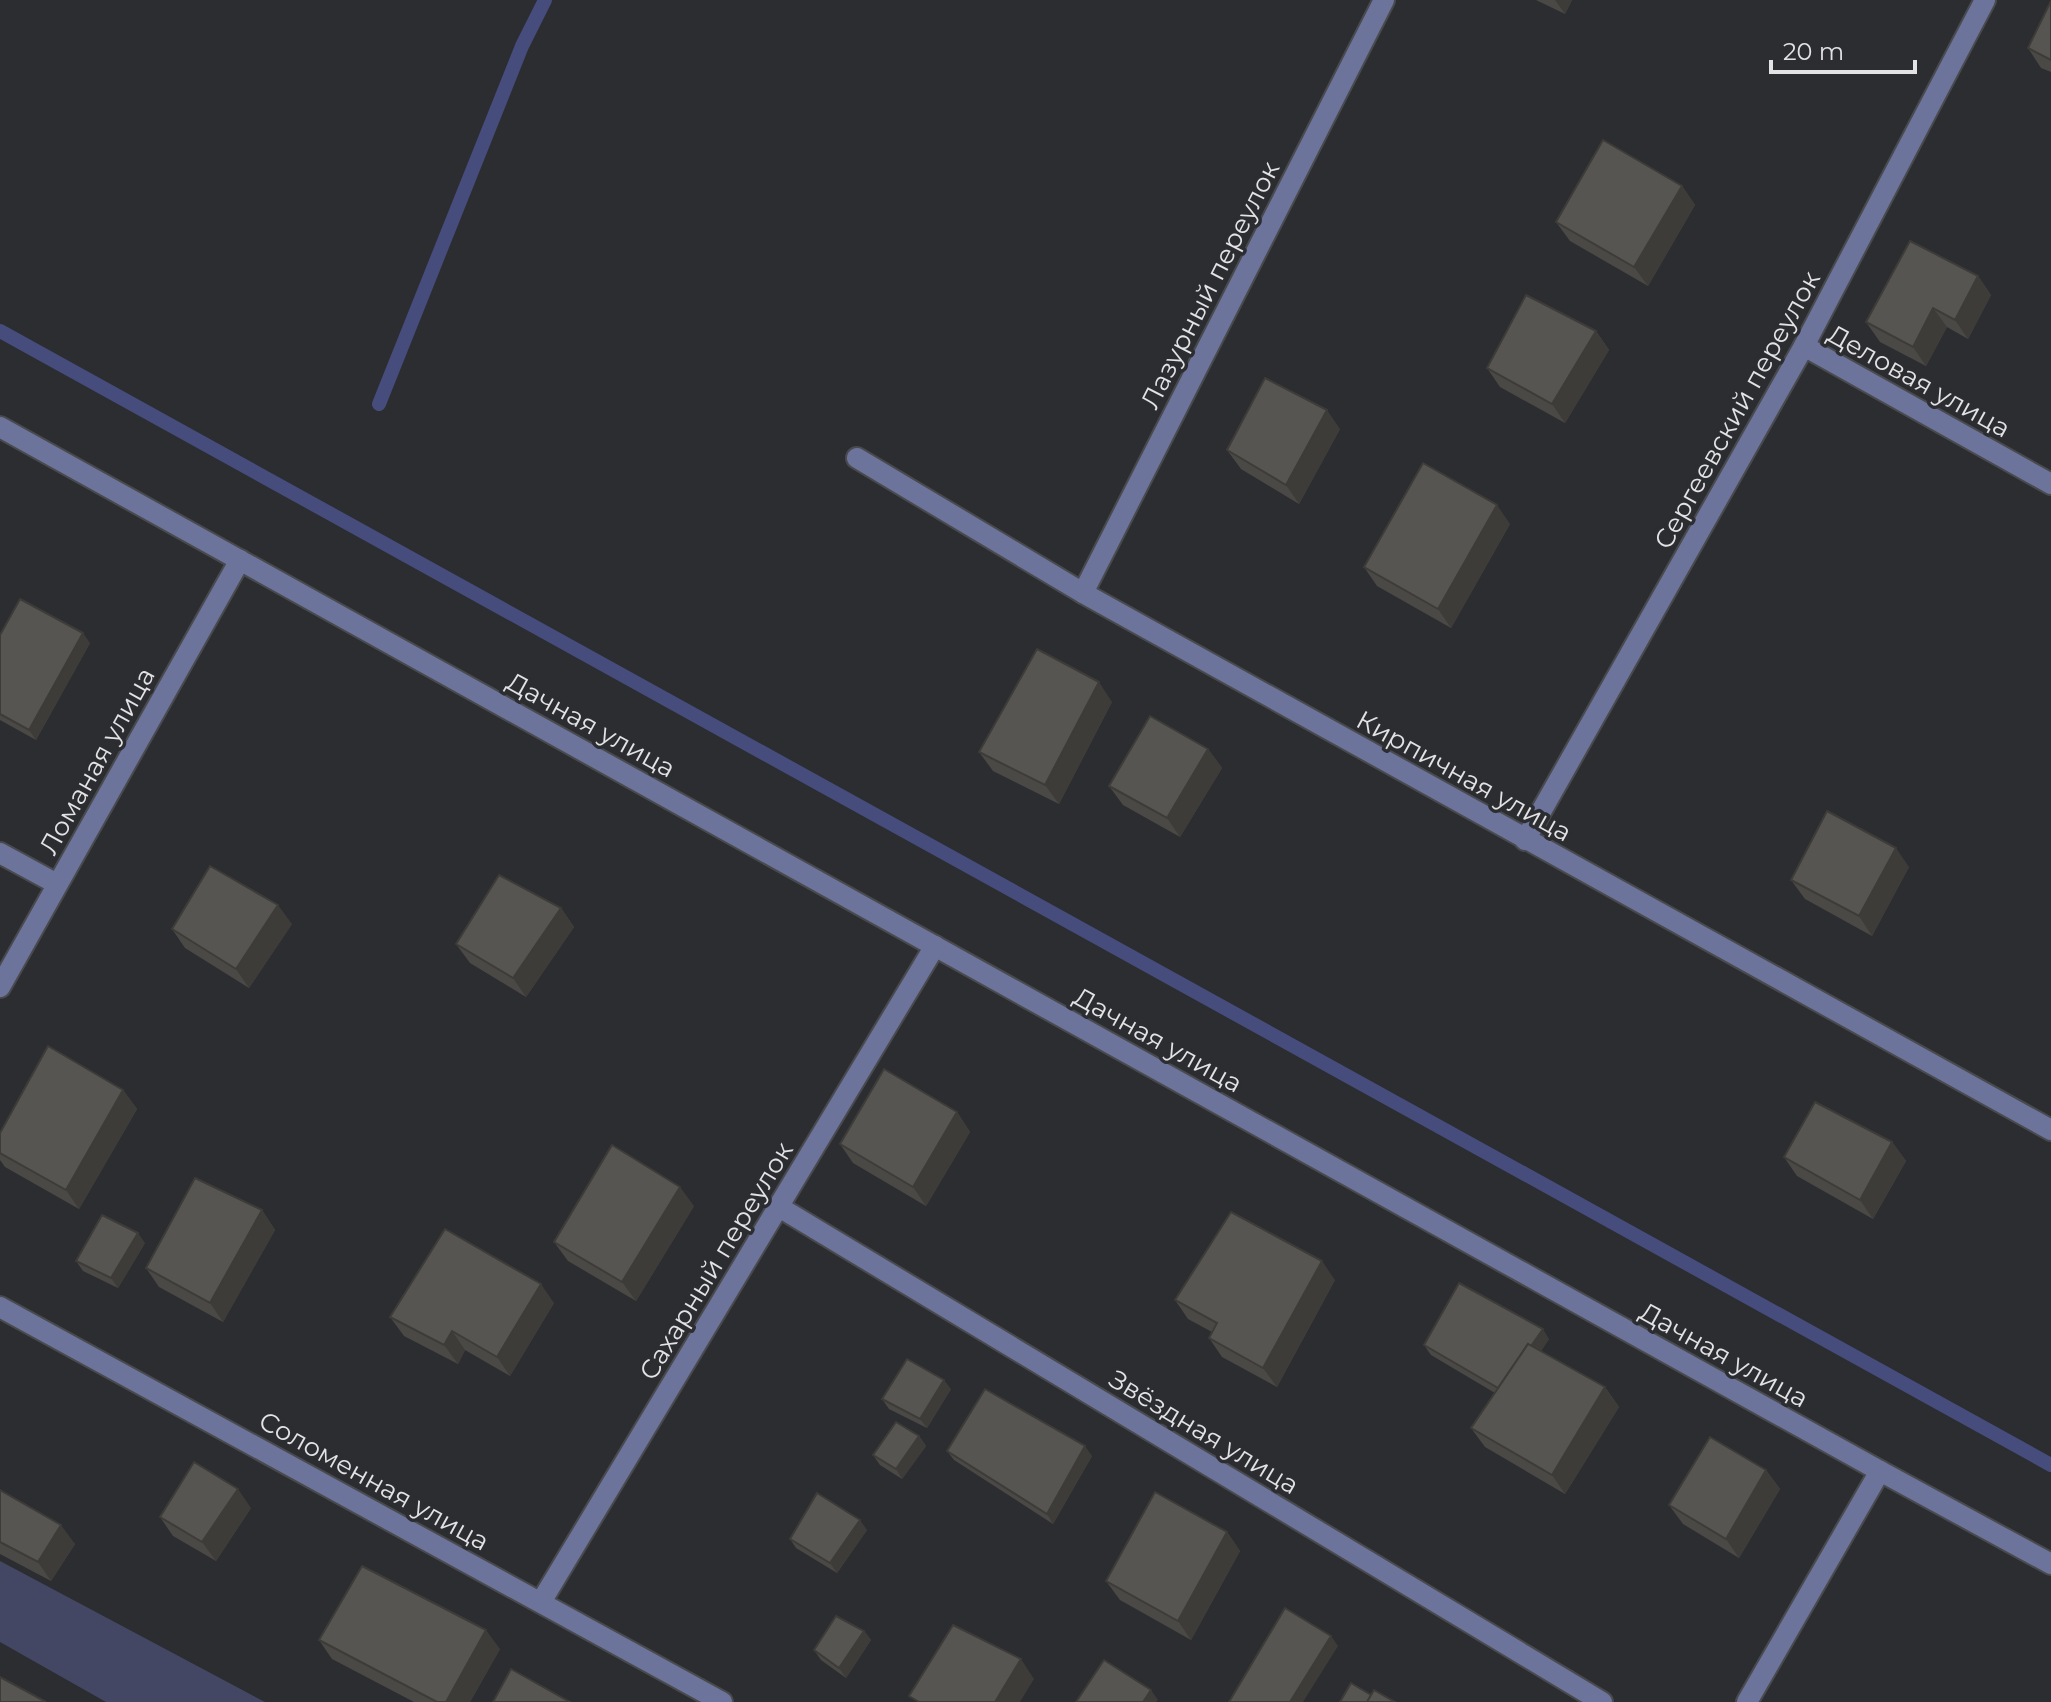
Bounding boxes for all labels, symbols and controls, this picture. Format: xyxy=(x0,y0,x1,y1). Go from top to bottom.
scale bar xyxy=(1771,24,1915,74)
text: 20 m xyxy=(1783,37,1844,66)
street label: Лазурный переулок xyxy=(1134,156,1286,414)
street label: Сергеевский переулок xyxy=(1647,265,1827,555)
street label: Деловая улица xyxy=(1822,318,2016,444)
street label: Ломаная улица xyxy=(32,662,162,860)
street label: Дачная улица xyxy=(501,665,681,785)
street label: Кирпичная улица xyxy=(1351,704,1577,848)
street label: Дачная улица xyxy=(1068,980,1248,1100)
street label: Сахарный переулок xyxy=(632,1136,800,1386)
street label: Дачная улица xyxy=(1634,1295,1814,1415)
street label: Звёздная улица xyxy=(1103,1363,1305,1501)
street label: Соломенная улица xyxy=(253,1404,495,1558)

